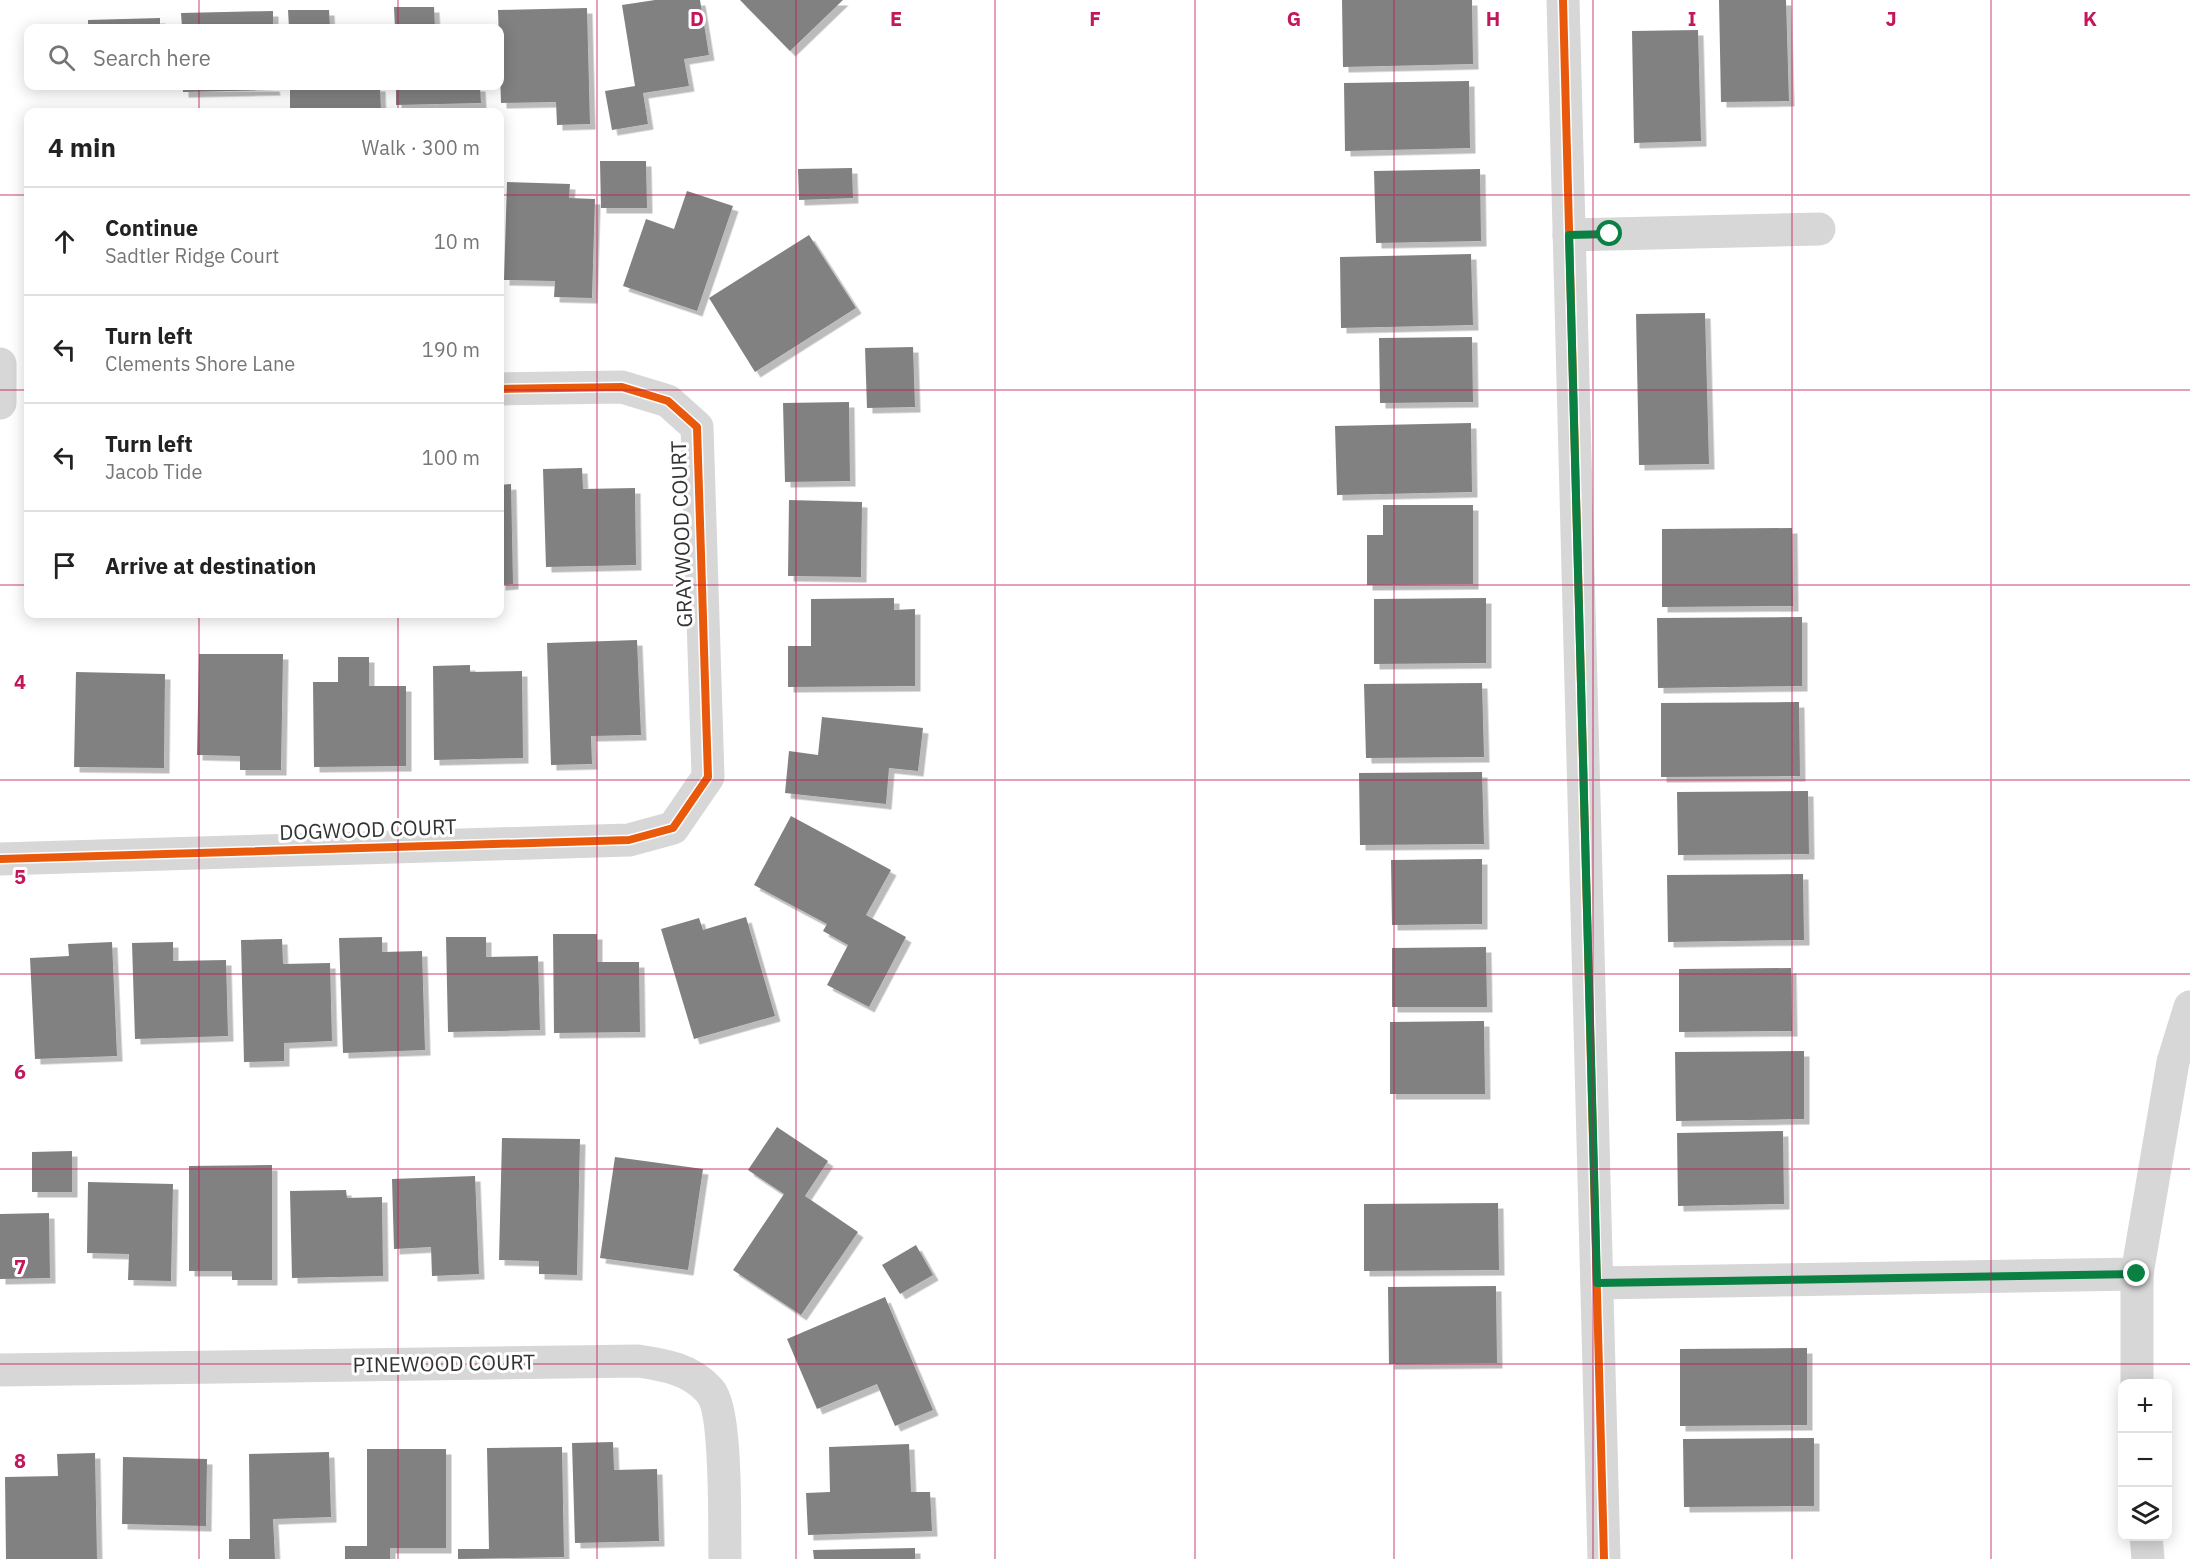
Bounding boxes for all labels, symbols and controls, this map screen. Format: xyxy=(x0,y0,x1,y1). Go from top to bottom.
text: D xyxy=(690,5,704,32)
text: E xyxy=(890,5,902,32)
text: F xyxy=(1089,5,1101,32)
text: G xyxy=(1287,5,1301,32)
text: H xyxy=(1486,5,1500,32)
text: I xyxy=(1688,5,1696,32)
text: J xyxy=(1885,5,1897,32)
text: K xyxy=(2083,5,2097,32)
search box xyxy=(24,24,504,90)
icon: search xyxy=(45,41,78,74)
text: Search here xyxy=(93,43,211,72)
text: 4 min xyxy=(48,130,116,164)
text: Walk · 300 m xyxy=(362,134,480,161)
text: Continue xyxy=(105,213,198,242)
route start xyxy=(1596,220,1622,246)
icon: ahead xyxy=(48,225,81,258)
text: 10 m xyxy=(434,228,480,255)
text: Sadtler Ridge Court xyxy=(105,242,279,269)
text: Turn left xyxy=(105,321,193,350)
icon: left xyxy=(48,333,81,366)
text: 190 m xyxy=(422,336,480,363)
text: Clements Shore Lane xyxy=(105,350,295,377)
text: Turn left xyxy=(105,429,193,458)
street label: GRAYWOOD COURT xyxy=(664,440,698,628)
icon: left xyxy=(48,441,81,474)
text: 100 m xyxy=(422,444,480,471)
text: Jacob Tide xyxy=(105,458,202,485)
icon: arrive xyxy=(48,549,81,582)
text: Arrive at destination xyxy=(105,551,316,580)
text: 4 xyxy=(14,668,26,695)
street label: DOGWOOD COURT xyxy=(279,812,457,846)
text: 5 xyxy=(14,863,26,890)
text: 6 xyxy=(14,1058,26,1085)
text: 7 xyxy=(14,1253,26,1280)
route end xyxy=(2123,1260,2149,1286)
street label: PINEWOOD COURT xyxy=(352,1347,535,1379)
map controls xyxy=(2118,1379,2172,1541)
button: + xyxy=(2118,1379,2172,1433)
button: − xyxy=(2118,1433,2172,1487)
text: 8 xyxy=(14,1447,26,1474)
button: layers xyxy=(2118,1487,2172,1541)

